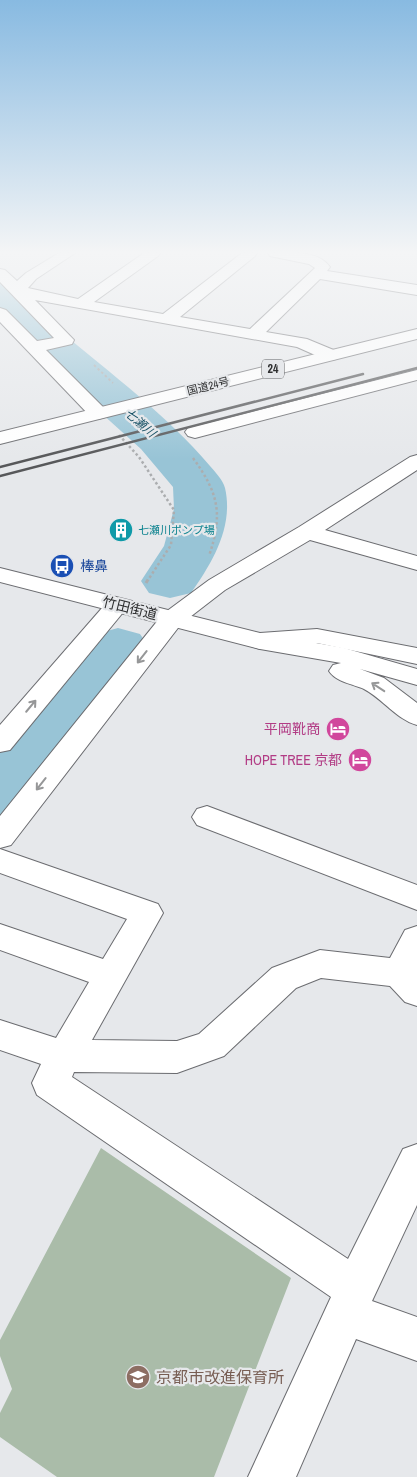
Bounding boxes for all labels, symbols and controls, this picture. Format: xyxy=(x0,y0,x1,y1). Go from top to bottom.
road number: 24 xyxy=(262,359,284,378)
street label: 国道24号 xyxy=(185,374,231,398)
water label: 七瀬川 xyxy=(121,405,160,442)
building icon: 七瀬川ポンプ場 xyxy=(108,517,134,543)
place label: 七瀬川ポンプ場 xyxy=(138,523,215,537)
bus stop icon: 棒鼻 xyxy=(49,553,75,579)
place label: 棒鼻 xyxy=(80,557,108,575)
street label: 竹田街道 xyxy=(101,592,159,624)
one-way arrow xyxy=(136,650,147,663)
one-way arrow xyxy=(371,682,385,692)
one-way arrow xyxy=(26,699,37,712)
hotel icon: 平岡靴商 xyxy=(325,716,351,742)
place label: 平岡靴商 xyxy=(264,720,320,738)
hotel icon: HOPE TREE 京都 xyxy=(347,747,373,773)
place label: HOPE TREE 京都 xyxy=(245,751,342,769)
one-way arrow xyxy=(36,778,47,791)
school or university icon: 京都市改進保育所 xyxy=(125,1364,151,1390)
place label: 京都市改進保育所 xyxy=(156,1366,284,1388)

